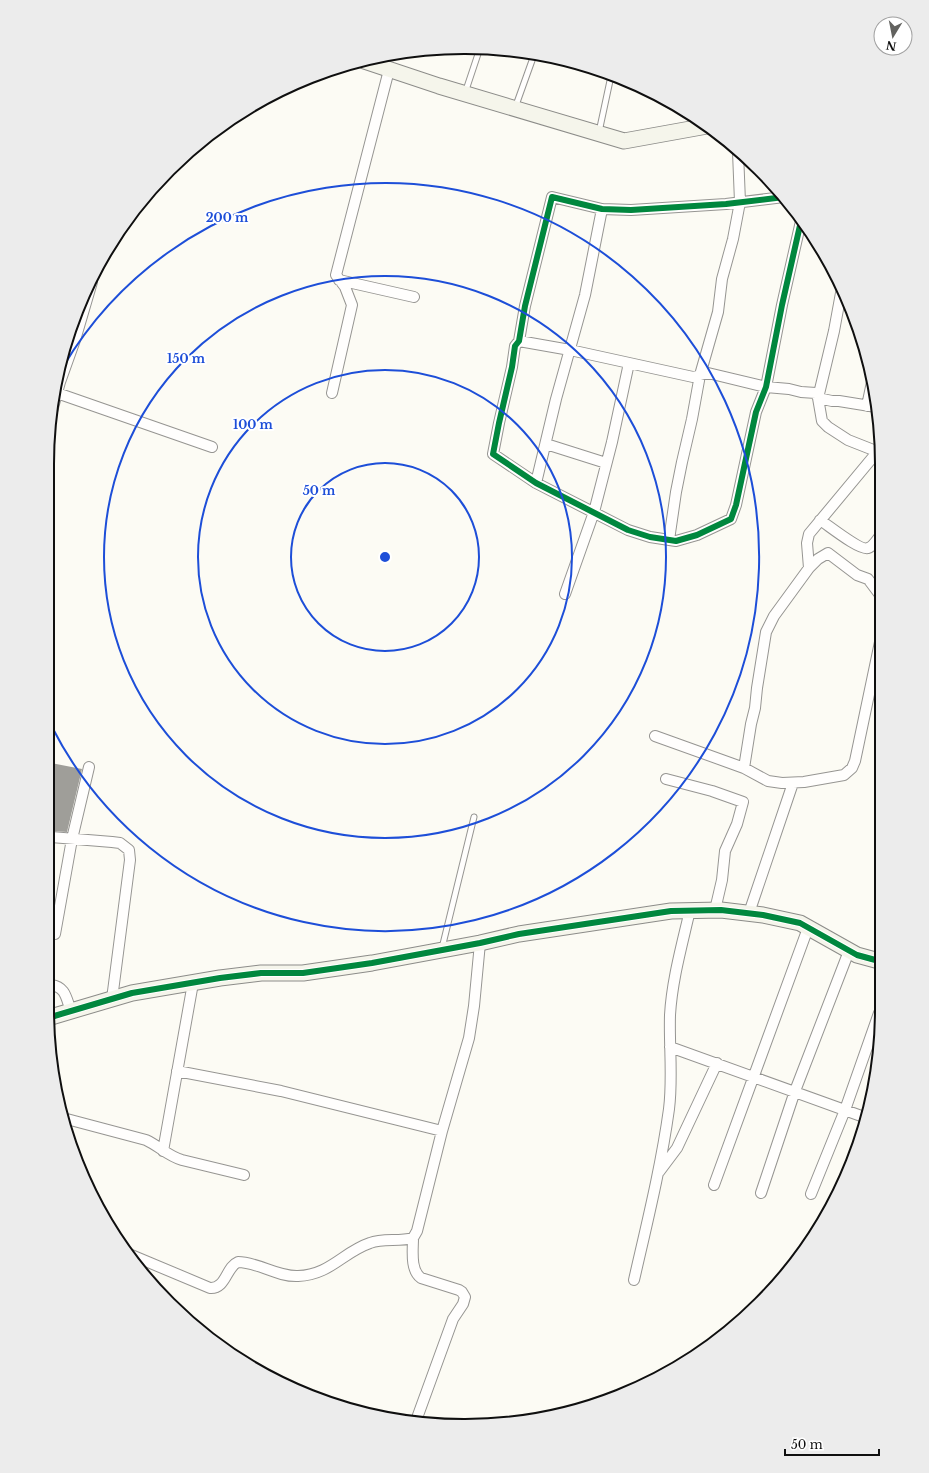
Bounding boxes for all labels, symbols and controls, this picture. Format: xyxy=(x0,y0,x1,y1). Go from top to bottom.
north arrow xyxy=(873,16,913,56)
text: N xyxy=(884,38,898,54)
text: 200 m xyxy=(206,210,249,225)
text: 150 m xyxy=(167,351,206,366)
text: 100 m xyxy=(233,417,274,432)
text: 50 m xyxy=(303,483,336,498)
centre of rings xyxy=(378,550,392,564)
scale bar xyxy=(785,1431,879,1457)
text: 50 m xyxy=(791,1437,823,1452)

